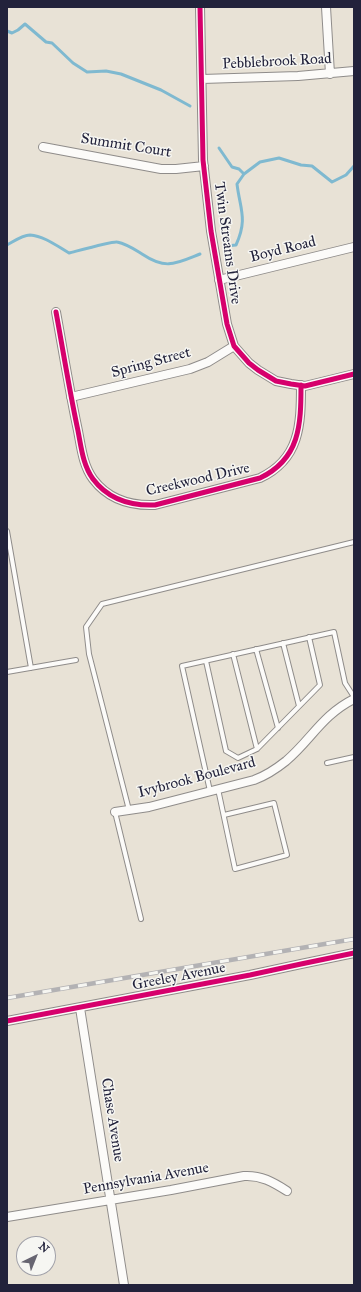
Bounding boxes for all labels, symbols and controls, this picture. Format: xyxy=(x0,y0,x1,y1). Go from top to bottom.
street label: Pebblebrook Road xyxy=(222,50,332,74)
street label: Summit Court xyxy=(80,130,172,162)
street label: Twin Streams Drive xyxy=(210,181,244,305)
street label: Boyd Road xyxy=(248,233,318,267)
street label: Spring Street xyxy=(109,344,193,382)
street label: Creekwood Drive xyxy=(144,459,252,501)
street label: Ivybrook Boulevard xyxy=(136,754,258,802)
street label: Greeley Avenue xyxy=(131,959,227,995)
street label: Chase Avenue xyxy=(96,1077,128,1163)
street label: Pennsylvania Avenue xyxy=(82,1159,210,1199)
north arrow xyxy=(16,1236,56,1276)
text: N xyxy=(36,1240,52,1256)

